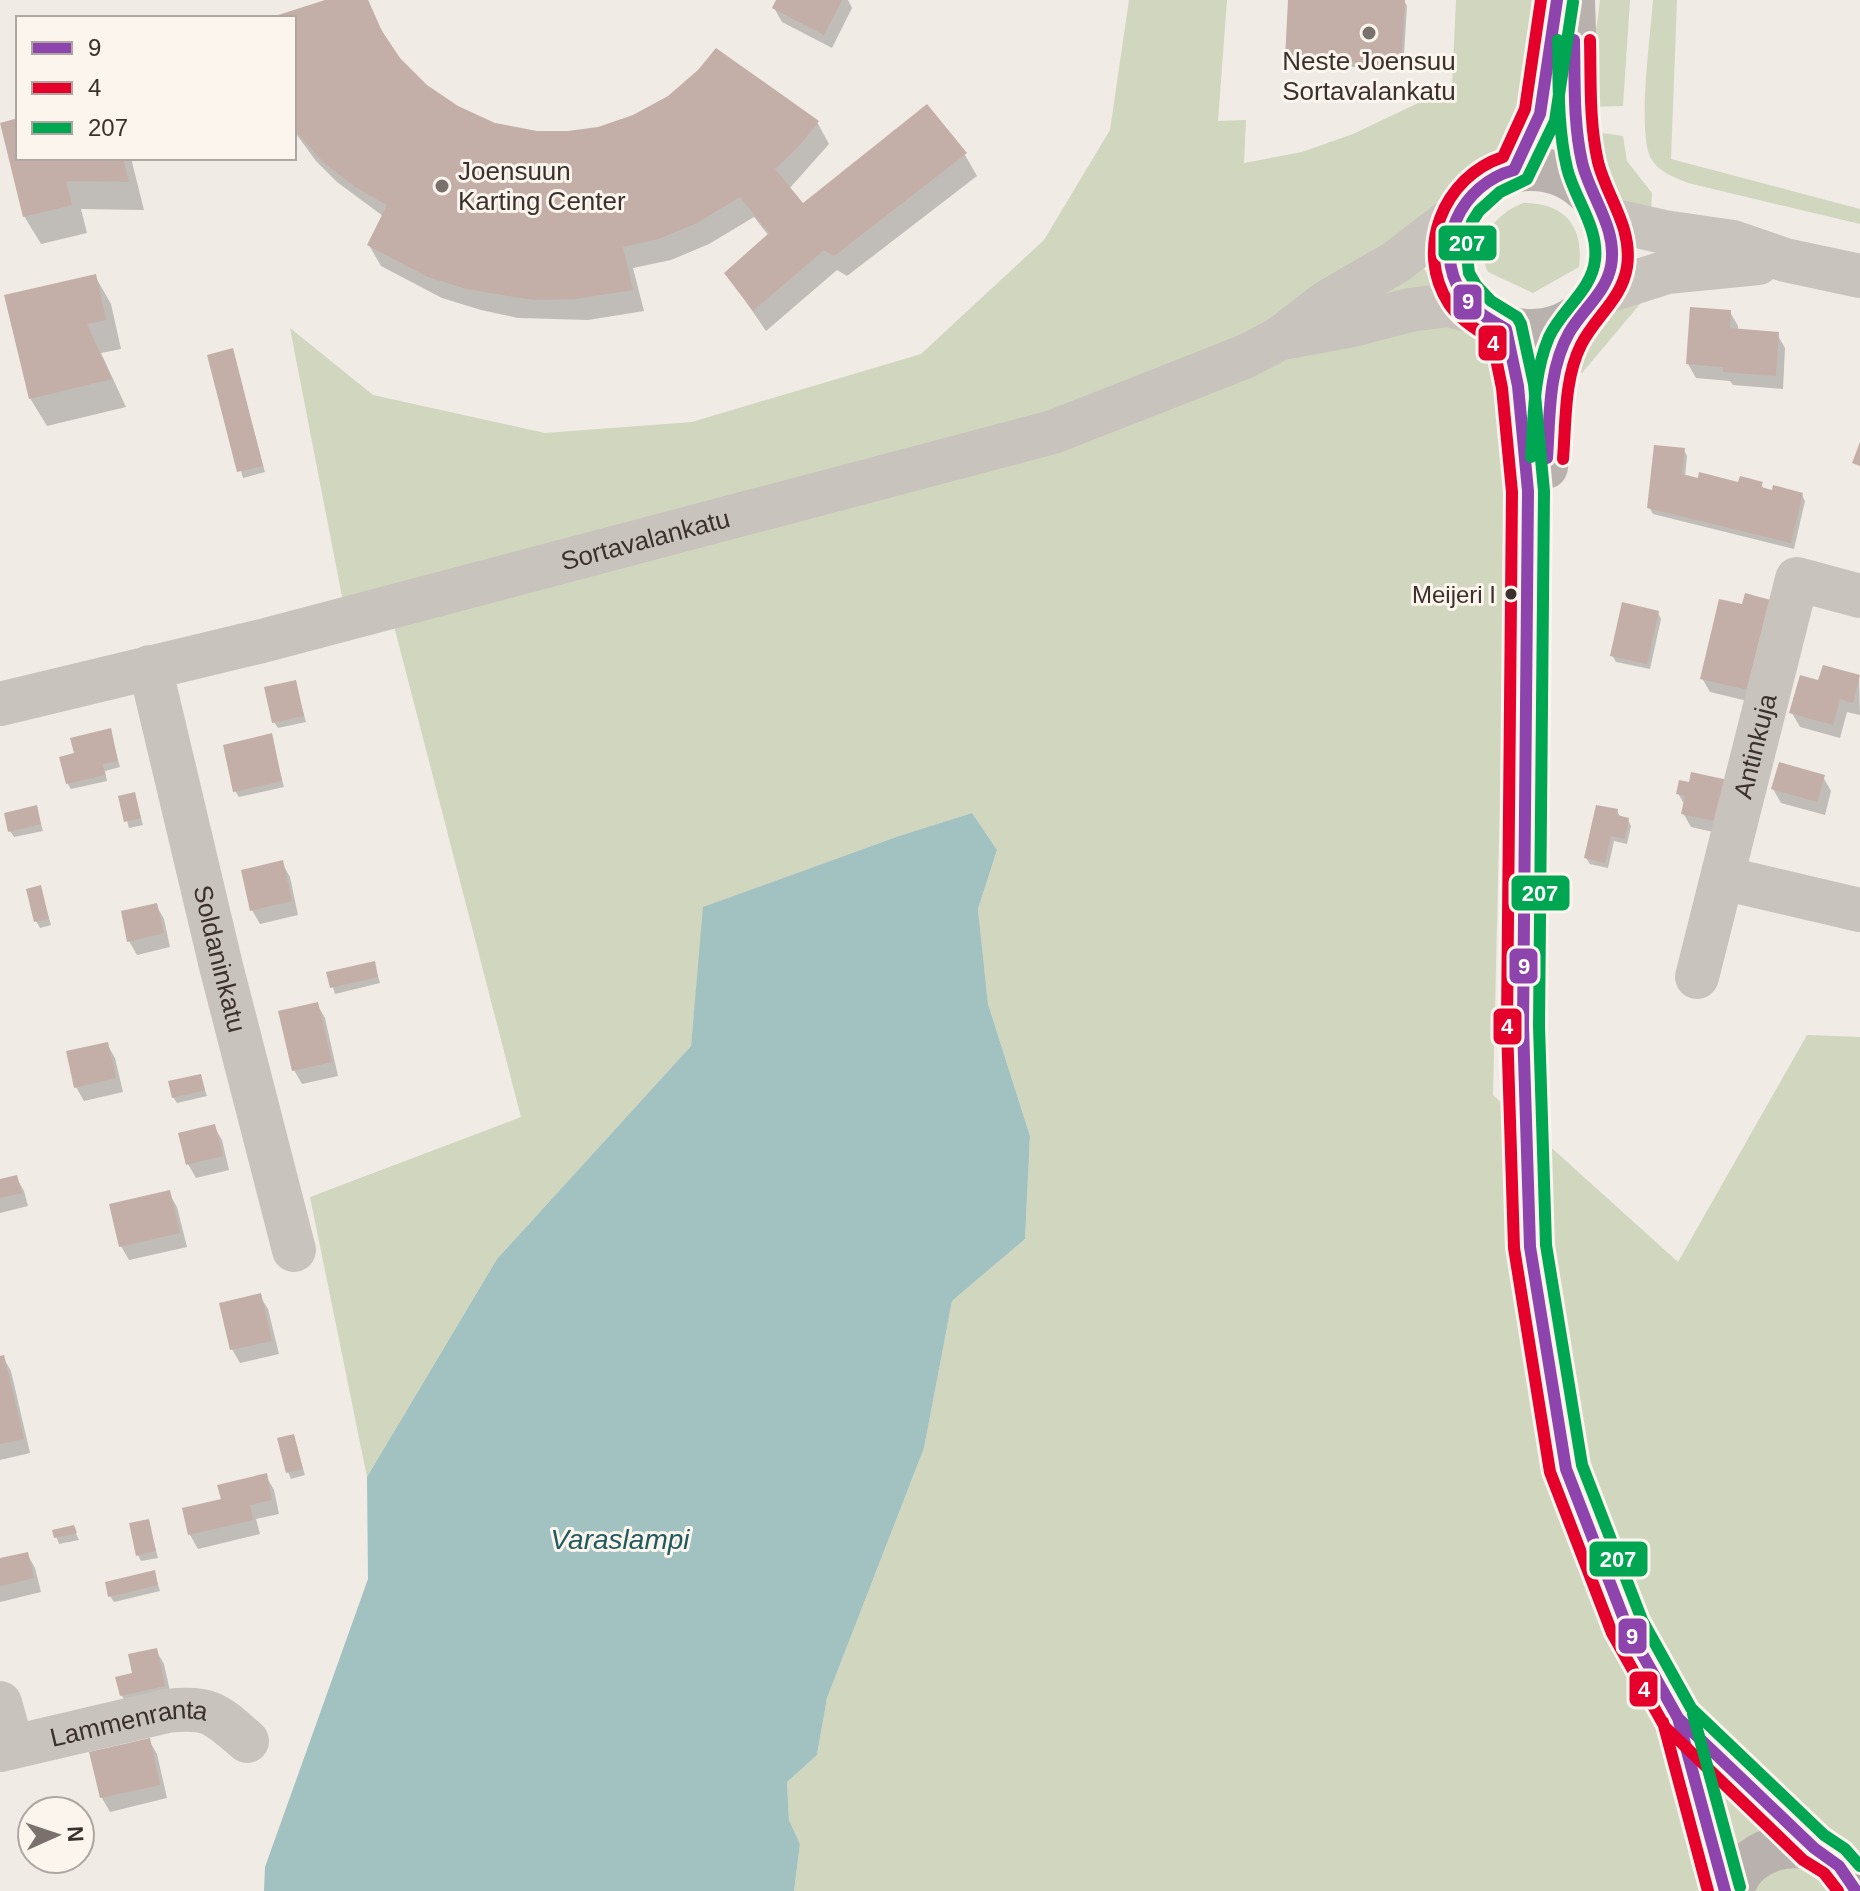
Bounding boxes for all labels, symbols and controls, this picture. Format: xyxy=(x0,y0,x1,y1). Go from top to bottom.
legend xyxy=(16,16,296,160)
marker: Neste Joensuu Sortavalankatu xyxy=(1360,24,1378,42)
text: 9 xyxy=(88,34,101,61)
place label: Neste Joensuu Sortavalankatu xyxy=(1282,46,1456,106)
text: 4 xyxy=(88,74,101,101)
text: 207 xyxy=(88,114,128,141)
place label: Joensuun Karting Center xyxy=(458,156,626,216)
marker: Joensuun Karting Center xyxy=(433,177,451,195)
line badge: 207 xyxy=(1437,224,1498,262)
text: 207 xyxy=(1449,231,1485,256)
line badge: 9 xyxy=(1452,283,1483,321)
text: 9 xyxy=(1462,289,1474,314)
line badge: 4 xyxy=(1477,324,1508,362)
text: 4 xyxy=(1487,331,1500,356)
street label: Sortavalankatu xyxy=(558,503,733,576)
place label: Meijeri I xyxy=(1412,581,1496,608)
marker: Meijeri I xyxy=(1503,586,1519,602)
street label: Antinkuja xyxy=(1727,690,1783,802)
line badge: 207 xyxy=(1510,874,1571,912)
text: 207 xyxy=(1522,881,1558,906)
street label: Soldaninkatu xyxy=(187,882,252,1035)
line badge: 9 xyxy=(1508,947,1539,985)
text: 9 xyxy=(1518,954,1530,979)
line badge: 4 xyxy=(1492,1007,1523,1046)
text: 4 xyxy=(1501,1014,1514,1039)
water label: Varaslampi xyxy=(550,1524,690,1555)
line badge: 207 xyxy=(1588,1540,1649,1578)
text: 207 xyxy=(1600,1547,1636,1572)
line badge: 9 xyxy=(1617,1617,1648,1655)
text: 9 xyxy=(1626,1624,1638,1649)
line badge: 4 xyxy=(1628,1670,1659,1708)
text: 4 xyxy=(1638,1677,1651,1702)
street label: Lammenranta xyxy=(47,1694,211,1753)
north arrow xyxy=(16,1795,96,1875)
text: N xyxy=(63,1825,88,1843)

